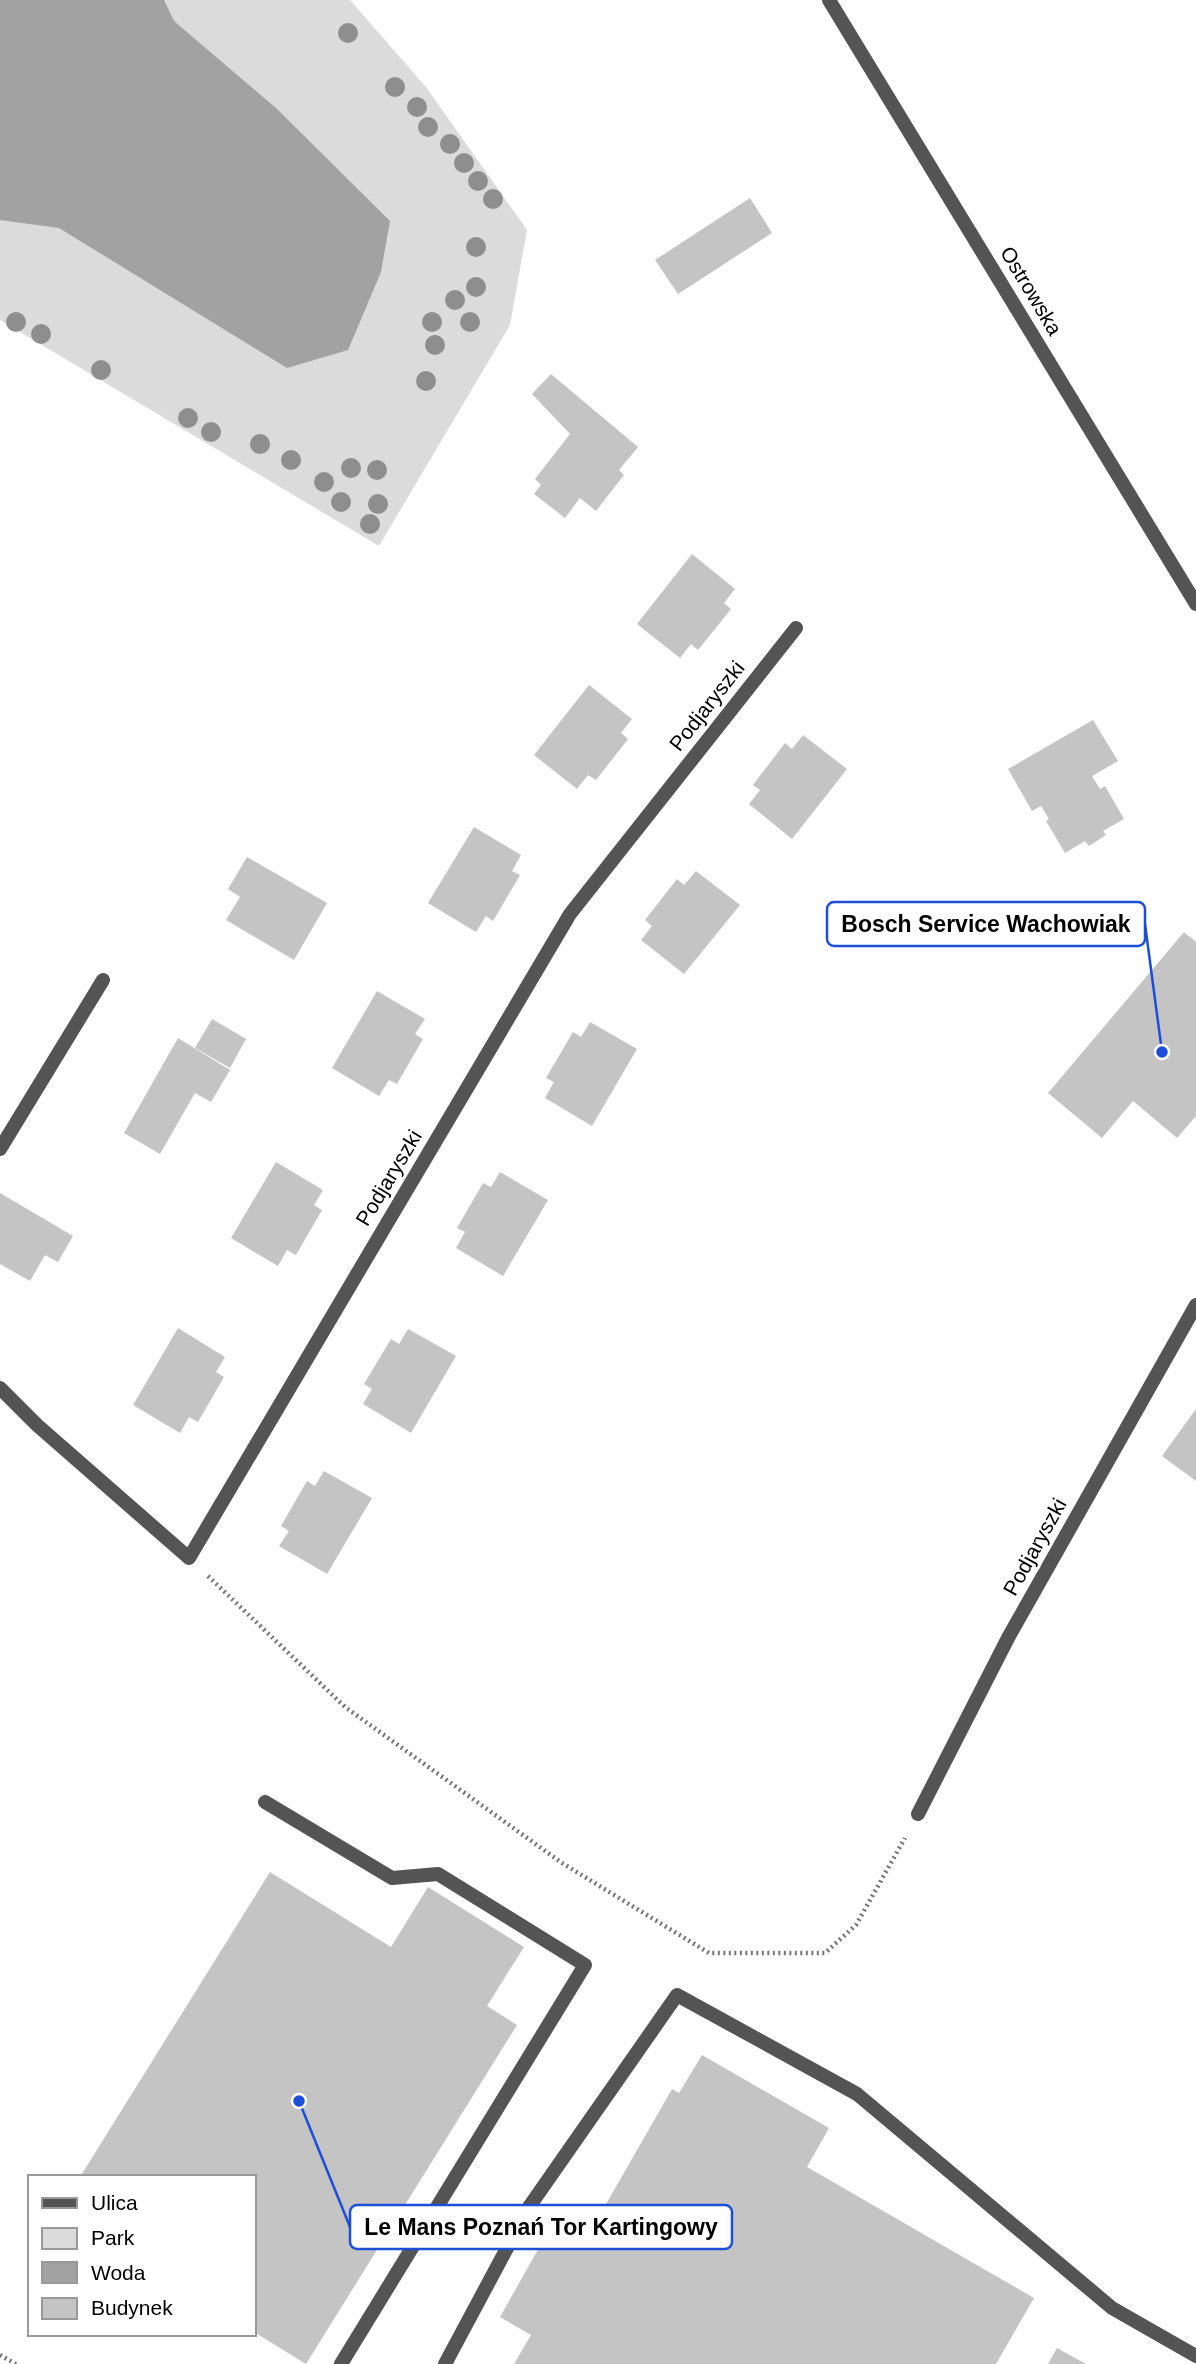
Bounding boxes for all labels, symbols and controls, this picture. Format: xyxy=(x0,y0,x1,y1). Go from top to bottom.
street label: Ostrowska xyxy=(996,242,1067,339)
street label: Podjaryszki xyxy=(664,656,749,755)
callout: Bosch Service Wachowiak xyxy=(827,902,1145,946)
text: Bosch Service Wachowiak xyxy=(841,911,1131,937)
street label: Podjaryszki xyxy=(351,1126,426,1230)
street label: Podjaryszki xyxy=(998,1494,1071,1599)
legend xyxy=(28,2175,256,2336)
text: Ulica xyxy=(91,2191,138,2214)
callout: Le Mans Poznań Tor Kartingowy xyxy=(350,2205,732,2249)
text: Le Mans Poznań Tor Kartingowy xyxy=(364,2214,718,2240)
text: Park xyxy=(91,2226,135,2249)
text: Woda xyxy=(91,2261,146,2284)
text: Budynek xyxy=(91,2296,173,2319)

